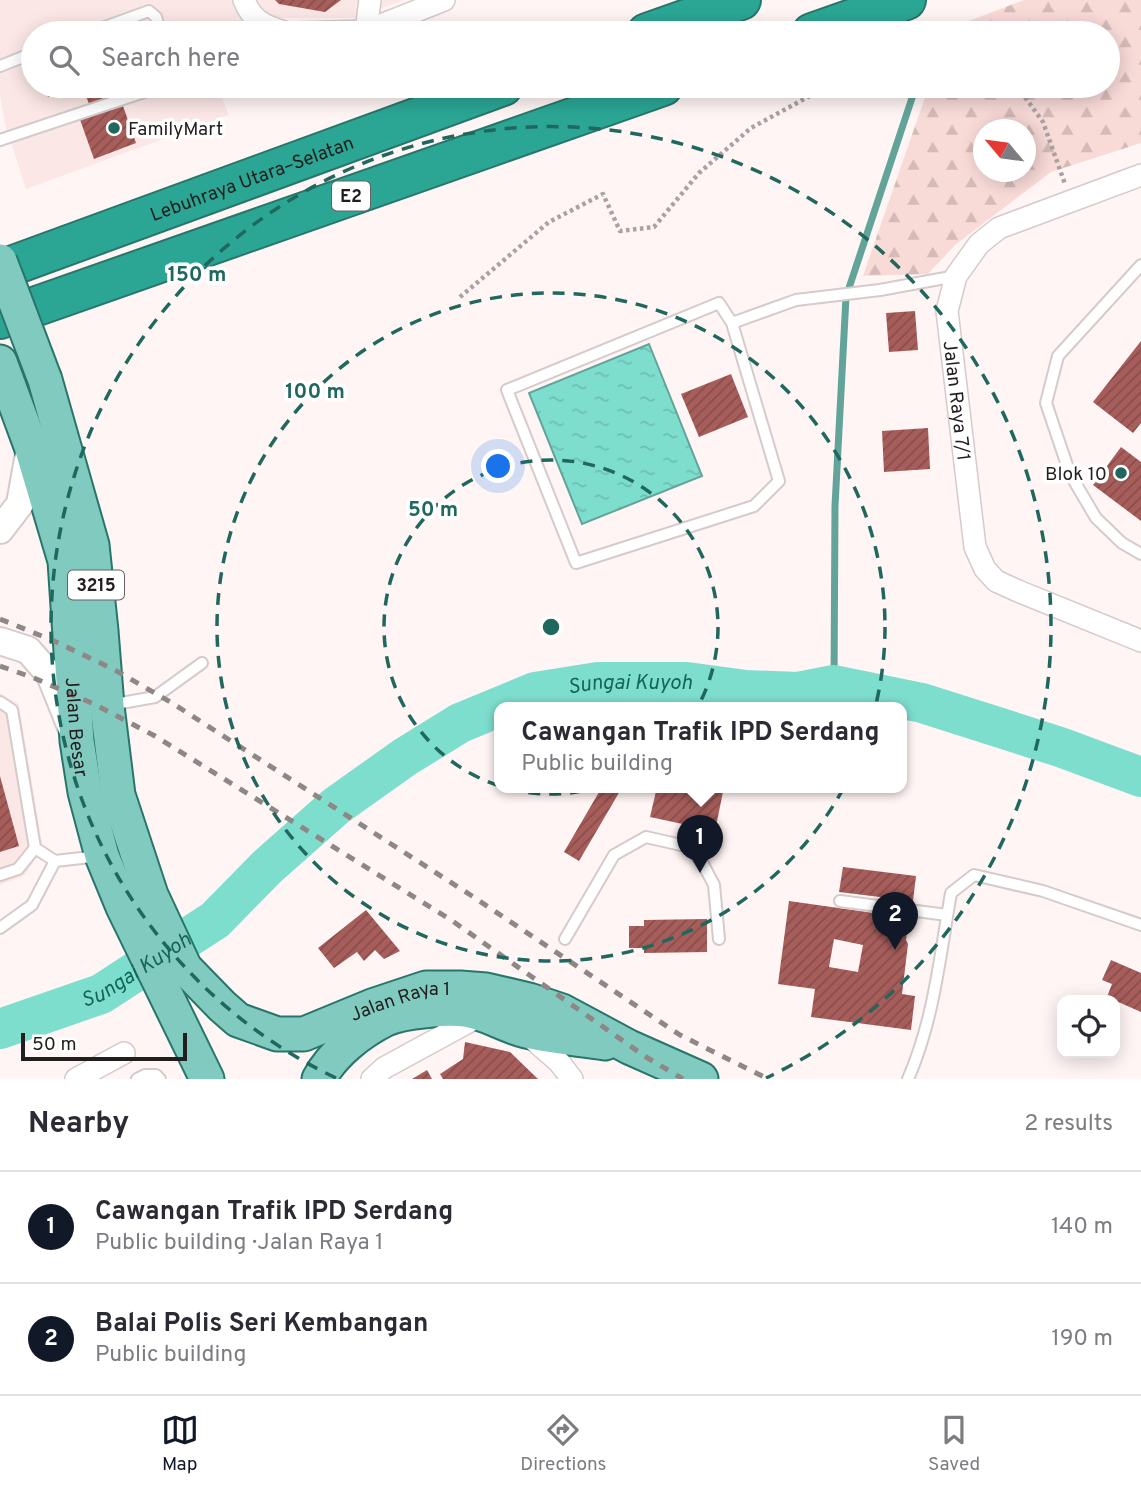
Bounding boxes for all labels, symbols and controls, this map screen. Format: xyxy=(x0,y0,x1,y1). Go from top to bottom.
search box xyxy=(21,21,1120,98)
icon: search xyxy=(45,41,83,79)
text: Search here xyxy=(101,43,240,76)
place label: FamilyMart xyxy=(128,118,223,142)
north arrow xyxy=(973,119,1036,182)
marker: FamilyMart xyxy=(106,120,122,136)
street label: Lebuhraya Utara–Selatan xyxy=(147,132,357,228)
road number: E2 xyxy=(332,182,370,210)
text: 150 m xyxy=(168,262,226,289)
street label: Jalan Raya 7/1 xyxy=(937,339,975,462)
text: 100 m xyxy=(285,379,345,406)
your location xyxy=(481,449,515,483)
place label: Blok 10 xyxy=(1045,463,1107,487)
marker: Blok 10 xyxy=(1113,465,1129,481)
text: 50 m xyxy=(408,497,458,524)
road number: 3215 xyxy=(68,570,124,600)
centre of rings xyxy=(539,615,563,639)
water label: Sungai Kuyoh xyxy=(566,669,693,702)
street label: Jalan Besar xyxy=(59,677,93,779)
popup xyxy=(494,702,907,793)
text: Cawangan Trafik IPD Serdang xyxy=(521,717,880,750)
text: Public building xyxy=(521,750,673,779)
pin: 1 xyxy=(677,815,723,873)
pin: 2 xyxy=(872,892,918,950)
water label: Sungai Kuyoh xyxy=(78,927,197,1015)
street label: Jalan Raya 1 xyxy=(347,978,450,1028)
map controls xyxy=(1057,995,1120,1058)
button: locate xyxy=(1057,995,1120,1058)
scale bar xyxy=(21,1030,187,1062)
text: 50 m xyxy=(32,1033,77,1057)
text: Nearby xyxy=(28,1106,129,1143)
text: 2 results xyxy=(1024,1110,1113,1139)
text: Cawangan Trafik IPD Serdang xyxy=(95,1196,453,1229)
text: 1 xyxy=(46,1213,56,1242)
text: 140 m xyxy=(1051,1213,1113,1242)
text: Public building · Jalan Raya 1 xyxy=(95,1229,384,1258)
text: Balai Polis Seri Kembangan xyxy=(95,1308,428,1341)
text: 2 xyxy=(44,1325,58,1354)
text: 190 m xyxy=(1051,1325,1113,1354)
text: Public building xyxy=(95,1341,247,1370)
tab: Map xyxy=(161,1411,199,1477)
tab: Directions xyxy=(520,1411,607,1477)
tab: Saved xyxy=(928,1411,980,1477)

